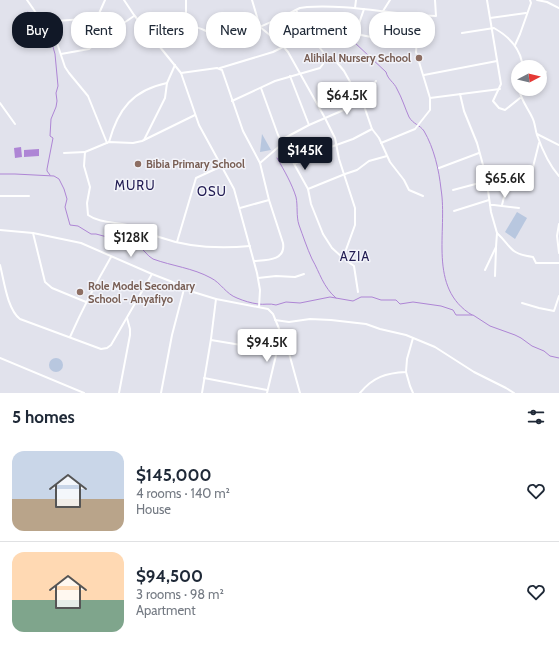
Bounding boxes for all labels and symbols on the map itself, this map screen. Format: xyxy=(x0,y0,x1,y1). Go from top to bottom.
place label: Alihilal Nursery School xyxy=(304,51,411,65)
marker: Alihilal Nursery School xyxy=(414,53,424,63)
north arrow xyxy=(511,60,547,96)
pin: $64.5K xyxy=(314,82,380,116)
pin: $145K xyxy=(277,137,333,171)
place label: Bibia Primary School xyxy=(146,157,245,171)
marker: Bibia Primary School xyxy=(133,159,143,169)
pin: $65.6K xyxy=(472,165,538,199)
district label: MURU xyxy=(114,177,156,193)
district label: OSU xyxy=(197,183,227,199)
pin: $128K xyxy=(103,224,159,258)
district label: AZIA xyxy=(340,248,370,264)
place label: Role Model Secondary School - Anyafiyo xyxy=(88,279,195,306)
marker: Role Model Secondary School - Anyafiyo xyxy=(75,287,85,297)
pin: $94.5K xyxy=(234,329,300,363)

